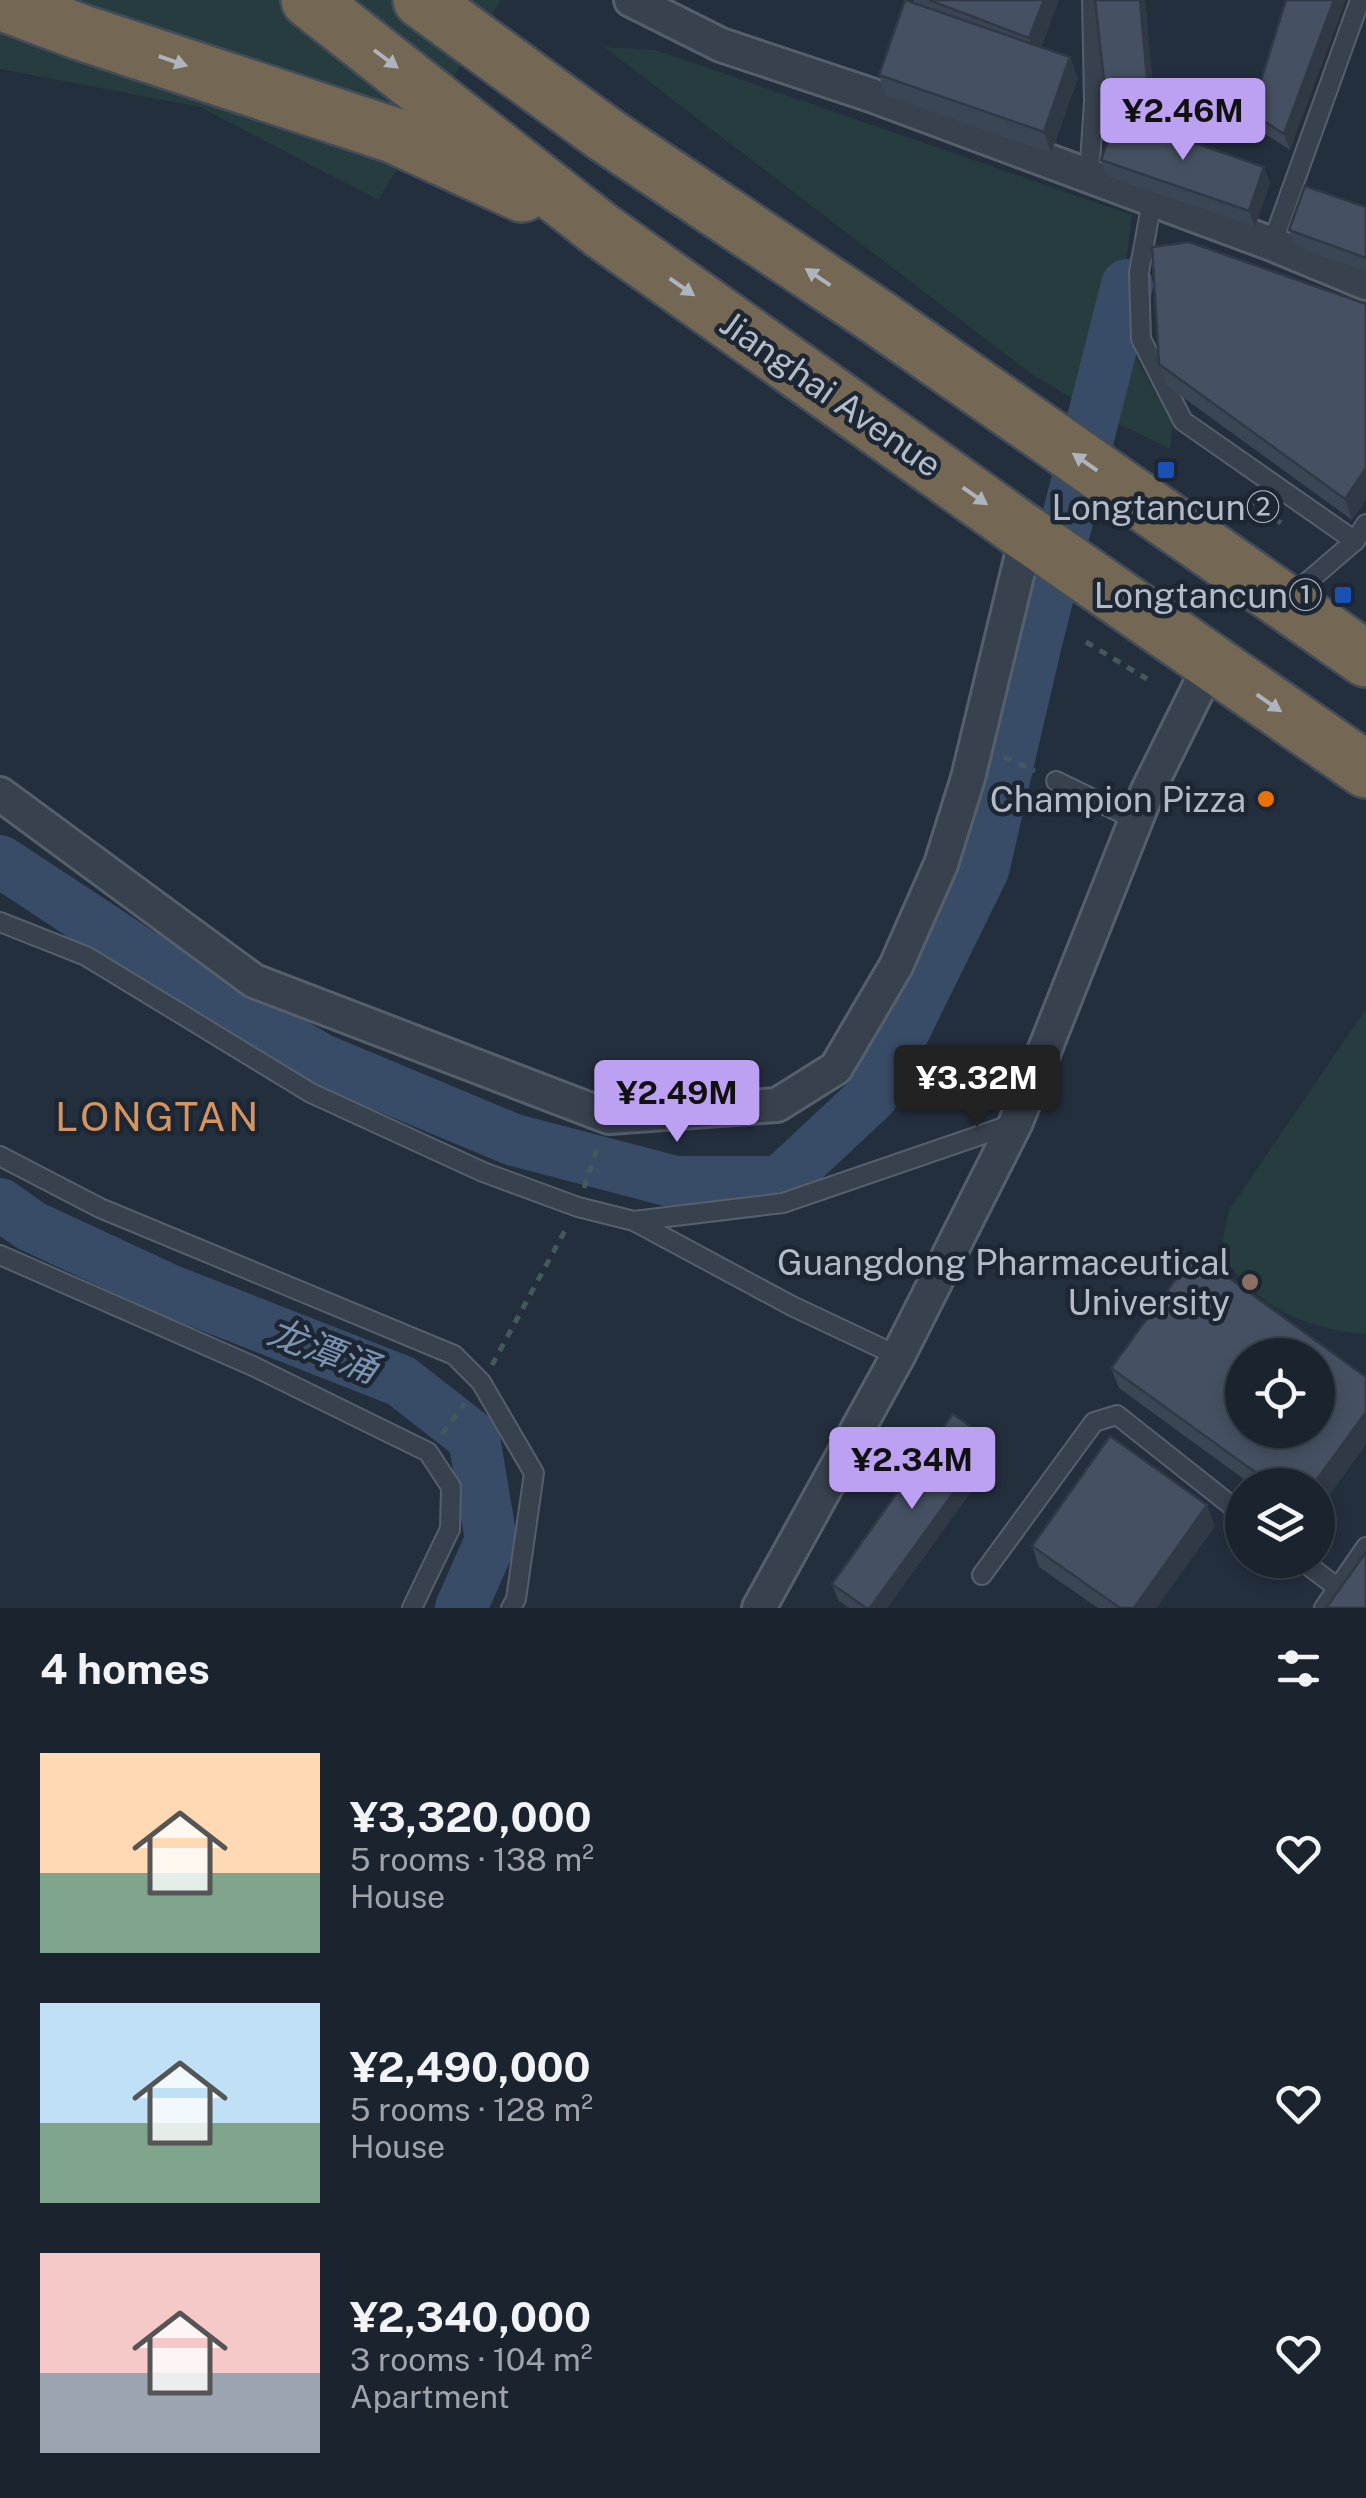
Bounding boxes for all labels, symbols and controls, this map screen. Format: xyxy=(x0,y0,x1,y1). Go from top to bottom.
one-way arrow xyxy=(373,49,399,69)
one-way arrow xyxy=(158,55,188,70)
pin: ¥2.46M xyxy=(1102,78,1264,163)
text: ¥2.46M xyxy=(1122,92,1244,129)
one-way arrow xyxy=(805,268,832,287)
one-way arrow xyxy=(668,277,695,297)
street label: Jianghai Avenue xyxy=(713,303,949,485)
one-way arrow xyxy=(1072,453,1099,473)
marker: Longtancun② xyxy=(1155,459,1177,481)
one-way arrow xyxy=(961,486,988,506)
place label: Longtancun② xyxy=(1051,487,1281,528)
place label: Longtancun① xyxy=(1094,575,1323,616)
marker: Longtancun① xyxy=(1332,584,1354,606)
one-way arrow xyxy=(1256,693,1283,712)
place label: Champion Pizza xyxy=(990,779,1246,820)
marker: Champion Pizza xyxy=(1255,788,1277,810)
pin: ¥3.32M xyxy=(896,1045,1058,1130)
text: ¥3.32M xyxy=(916,1059,1038,1096)
pin: ¥2.49M xyxy=(596,1060,758,1145)
text: ¥2.49M xyxy=(616,1074,738,1111)
district label: LONGTAN xyxy=(55,1093,261,1140)
place label: Guangdong Pharmaceutical University xyxy=(777,1242,1230,1323)
marker: Guangdong Pharmaceutical University xyxy=(1239,1271,1261,1293)
water label: 龙潭涌 xyxy=(262,1309,388,1393)
map controls xyxy=(1225,1338,1335,1578)
button: locate xyxy=(1225,1338,1335,1448)
pin: ¥2.34M xyxy=(831,1427,993,1512)
text: ¥2.34M xyxy=(851,1441,973,1478)
button: layers xyxy=(1225,1468,1335,1578)
icon: filters xyxy=(1271,1641,1326,1696)
text: 4 homes xyxy=(40,1644,210,1693)
text: ¥3,320,000 xyxy=(350,1792,592,1841)
icon: home xyxy=(120,1793,240,1913)
icon: heart xyxy=(1271,1826,1326,1881)
text: 5 rooms · 138 m² xyxy=(350,1841,594,1878)
text: House xyxy=(350,1878,445,1915)
text: ¥2,490,000 xyxy=(350,2042,591,2091)
icon: home xyxy=(120,2043,240,2163)
icon: heart xyxy=(1271,2076,1326,2131)
text: 5 rooms · 128 m² xyxy=(350,2091,593,2128)
text: House xyxy=(350,2128,445,2165)
text: ¥2,340,000 xyxy=(350,2292,591,2341)
icon: home xyxy=(120,2293,240,2413)
icon: heart xyxy=(1271,2326,1326,2381)
text: 3 rooms · 104 m² xyxy=(350,2341,593,2378)
text: Apartment xyxy=(350,2378,510,2415)

